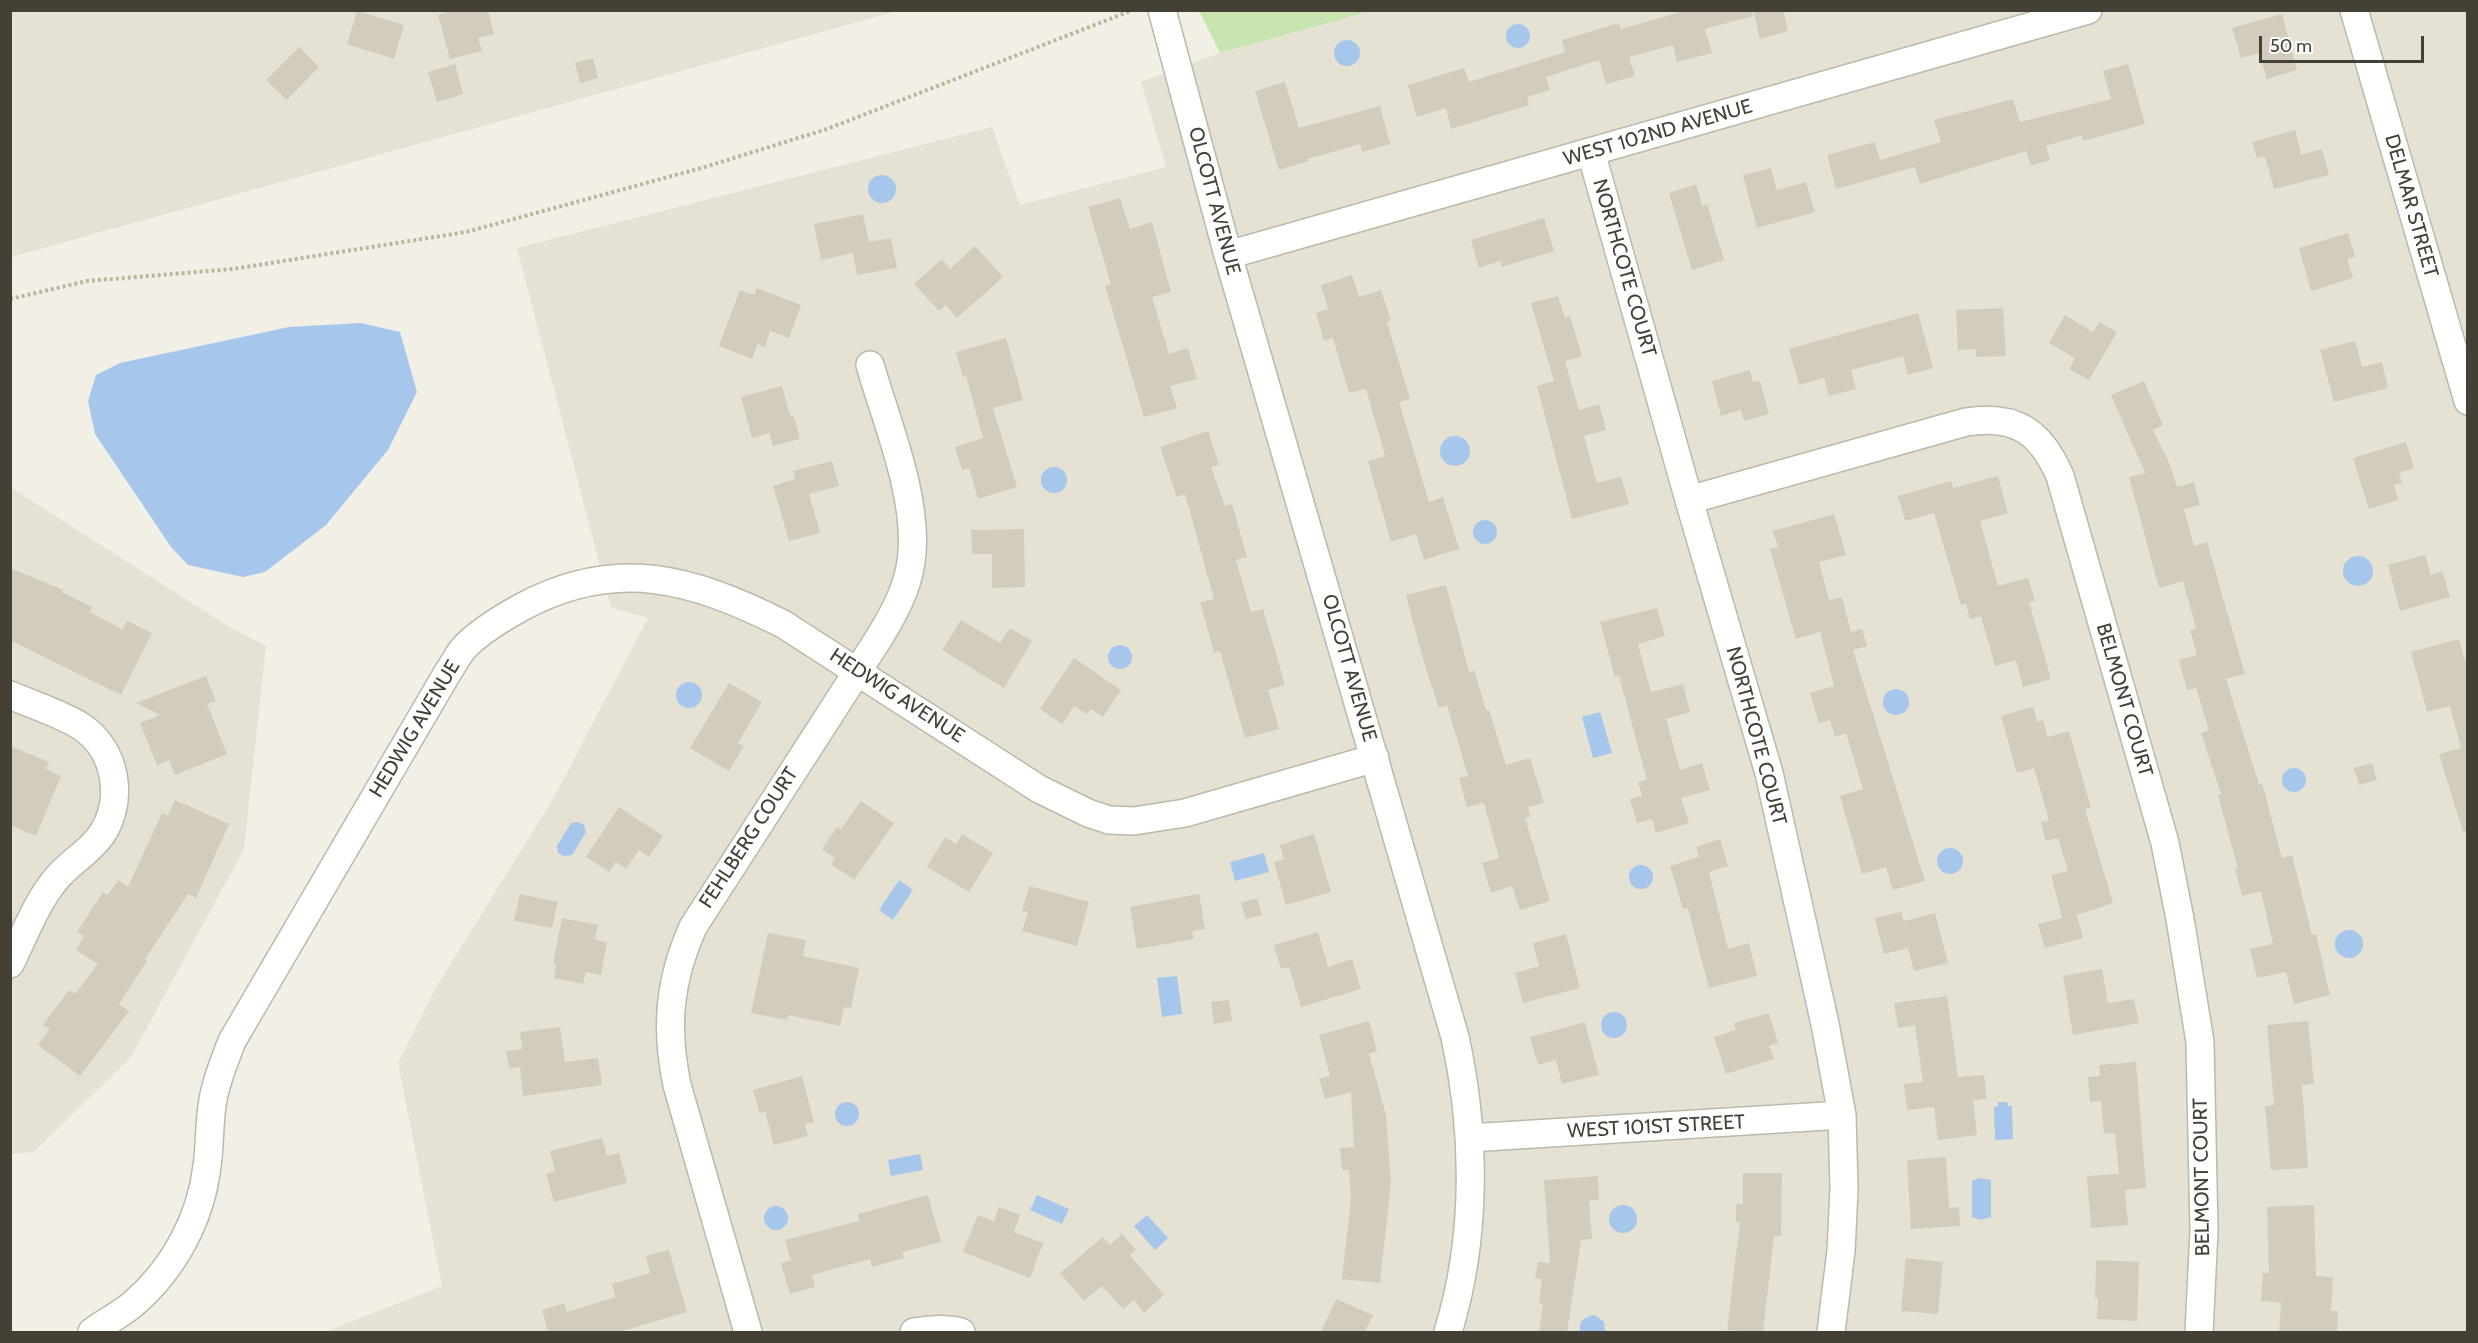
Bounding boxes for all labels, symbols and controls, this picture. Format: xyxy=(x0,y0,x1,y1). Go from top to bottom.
scale bar xyxy=(2262,24,2427,62)
text: 50 m xyxy=(2270,35,2312,57)
street label: WEST 102ND AVENUE xyxy=(1561,95,1755,171)
street label: OLCOTT AVENUE xyxy=(1183,124,1245,278)
street label: DELMAR STREET xyxy=(2379,132,2443,280)
street label: NORTHCOTE COURT xyxy=(1587,176,1661,360)
street label: OLCOTT AVENUE xyxy=(1317,592,1381,744)
street label: BELMONT COURT xyxy=(2091,621,2157,779)
street label: HEDWIG AVENUE xyxy=(825,644,969,748)
street label: NORTHCOTE COURT xyxy=(1721,644,1791,828)
street label: HEDWIG AVENUE xyxy=(365,656,465,802)
street label: FEHLBERG COURT xyxy=(695,763,803,913)
street label: BELMONT COURT xyxy=(2189,1098,2215,1256)
street label: WEST 101ST STREET xyxy=(1567,1110,1745,1144)

